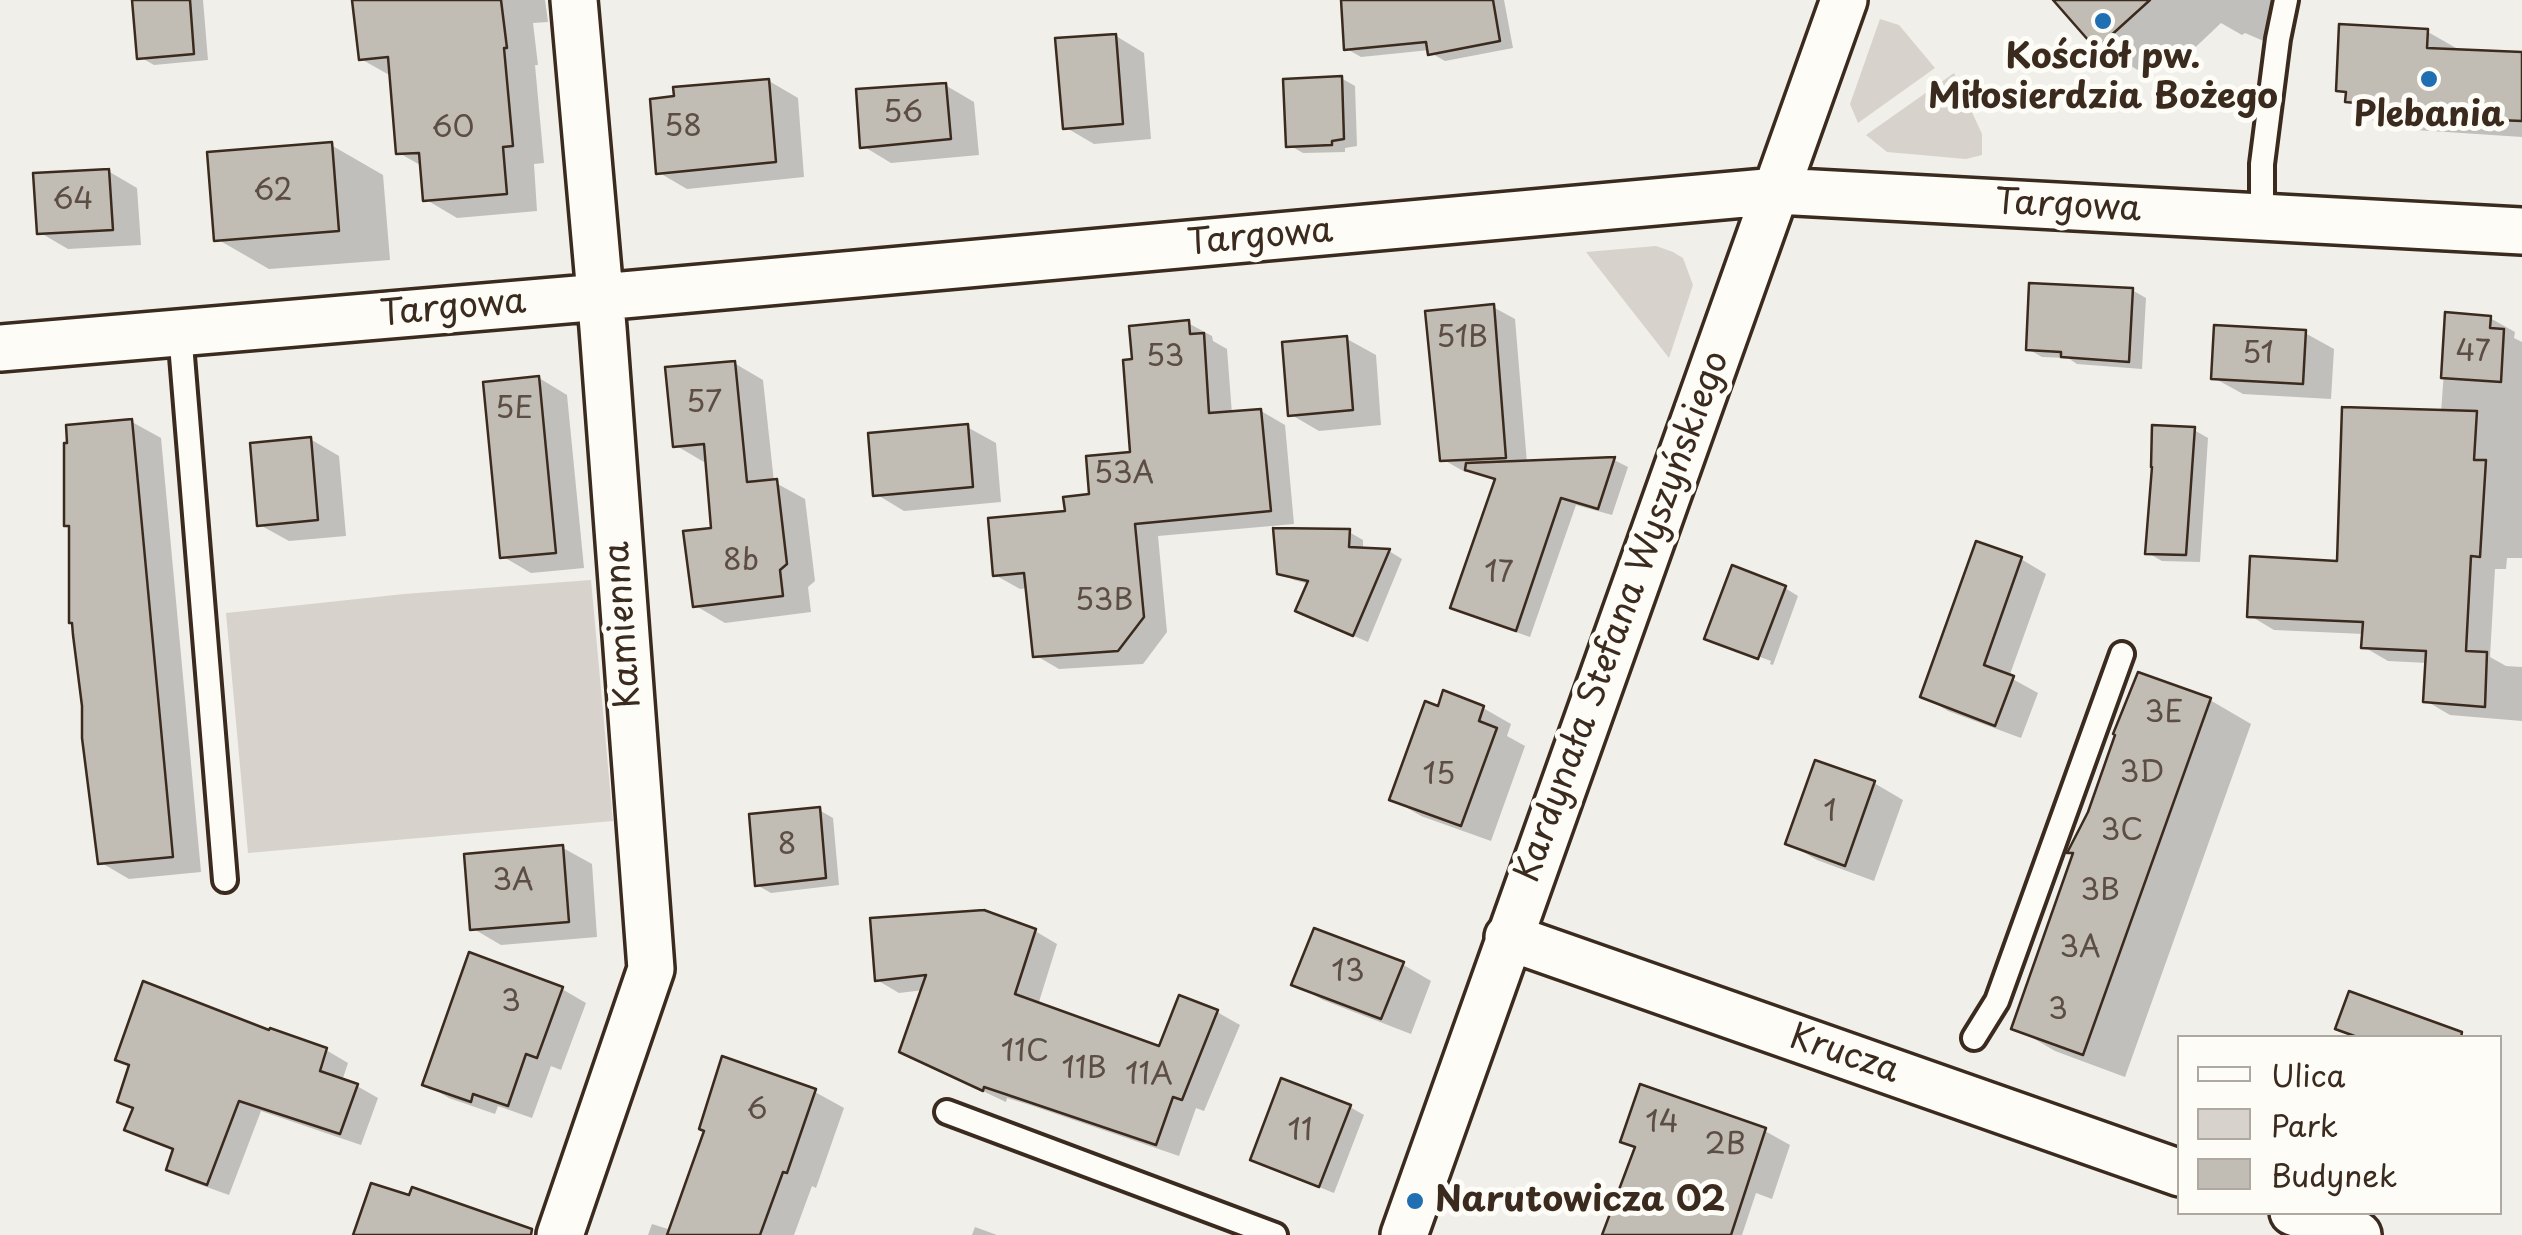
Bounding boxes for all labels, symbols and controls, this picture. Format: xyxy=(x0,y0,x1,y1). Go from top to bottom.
marker: Kościół pw. Miłosierdzia Bożego xyxy=(2092,10,2114,32)
place label: Kościół pw. Miłosierdzia Bożego xyxy=(1928,37,2278,119)
marker: Plebania xyxy=(2418,68,2440,90)
place label: Plebania xyxy=(2353,95,2505,137)
house number: 56 xyxy=(883,96,923,132)
house number: 58 xyxy=(664,110,702,146)
house number: 60 xyxy=(432,111,474,147)
house number: 62 xyxy=(253,174,293,210)
street label: Targowa xyxy=(1994,182,2142,232)
house number: 64 xyxy=(53,183,93,219)
street label: Targowa xyxy=(1185,211,1335,265)
street label: Targowa xyxy=(378,282,528,336)
house number: 51B xyxy=(1436,321,1488,357)
house number: 47 xyxy=(2455,335,2491,371)
house number: 51 xyxy=(2242,337,2274,373)
house number: 53 xyxy=(1146,340,1184,376)
street label: Kardynała Stefana Wyszyńskiego xyxy=(1507,346,1739,888)
house number: 57 xyxy=(686,386,722,422)
house number: 5E xyxy=(495,392,533,428)
house number: 53A xyxy=(1094,457,1154,493)
street label: Kamienna xyxy=(597,540,651,710)
house number: 8b xyxy=(723,544,759,580)
house number: 17 xyxy=(1484,556,1514,592)
house number: 53B xyxy=(1075,584,1133,620)
house number: 3E xyxy=(2145,696,2183,732)
house number: 3D xyxy=(2120,756,2164,792)
house number: 15 xyxy=(1423,758,1455,794)
house number: 1 xyxy=(1823,795,1837,831)
house number: 3C xyxy=(2101,814,2143,850)
house number: 8 xyxy=(778,828,796,864)
house number: 3A xyxy=(492,864,534,900)
house number: 3B xyxy=(2080,874,2120,910)
house number: 3A xyxy=(2059,931,2101,967)
house number: 13 xyxy=(1331,955,1365,991)
house number: 3 xyxy=(501,985,521,1021)
house number: 3 xyxy=(2048,993,2068,1029)
street label: Krucza xyxy=(1784,1017,1904,1093)
house number: 11C xyxy=(1001,1035,1049,1071)
legend xyxy=(2177,1035,2502,1215)
house number: 11B xyxy=(1062,1052,1106,1088)
text: Ulica xyxy=(2271,1052,2345,1097)
house number: 11A xyxy=(1125,1058,1173,1094)
house number: 6 xyxy=(746,1093,768,1129)
text: Park xyxy=(2271,1102,2338,1147)
house number: 14 xyxy=(1645,1106,1679,1142)
house number: 11 xyxy=(1287,1114,1313,1150)
house number: 2B xyxy=(1704,1128,1746,1164)
text: Budynek xyxy=(2271,1152,2397,1197)
place label: Narutowicza 02 xyxy=(1435,1180,1725,1222)
marker: Narutowicza 02 xyxy=(1404,1190,1426,1212)

